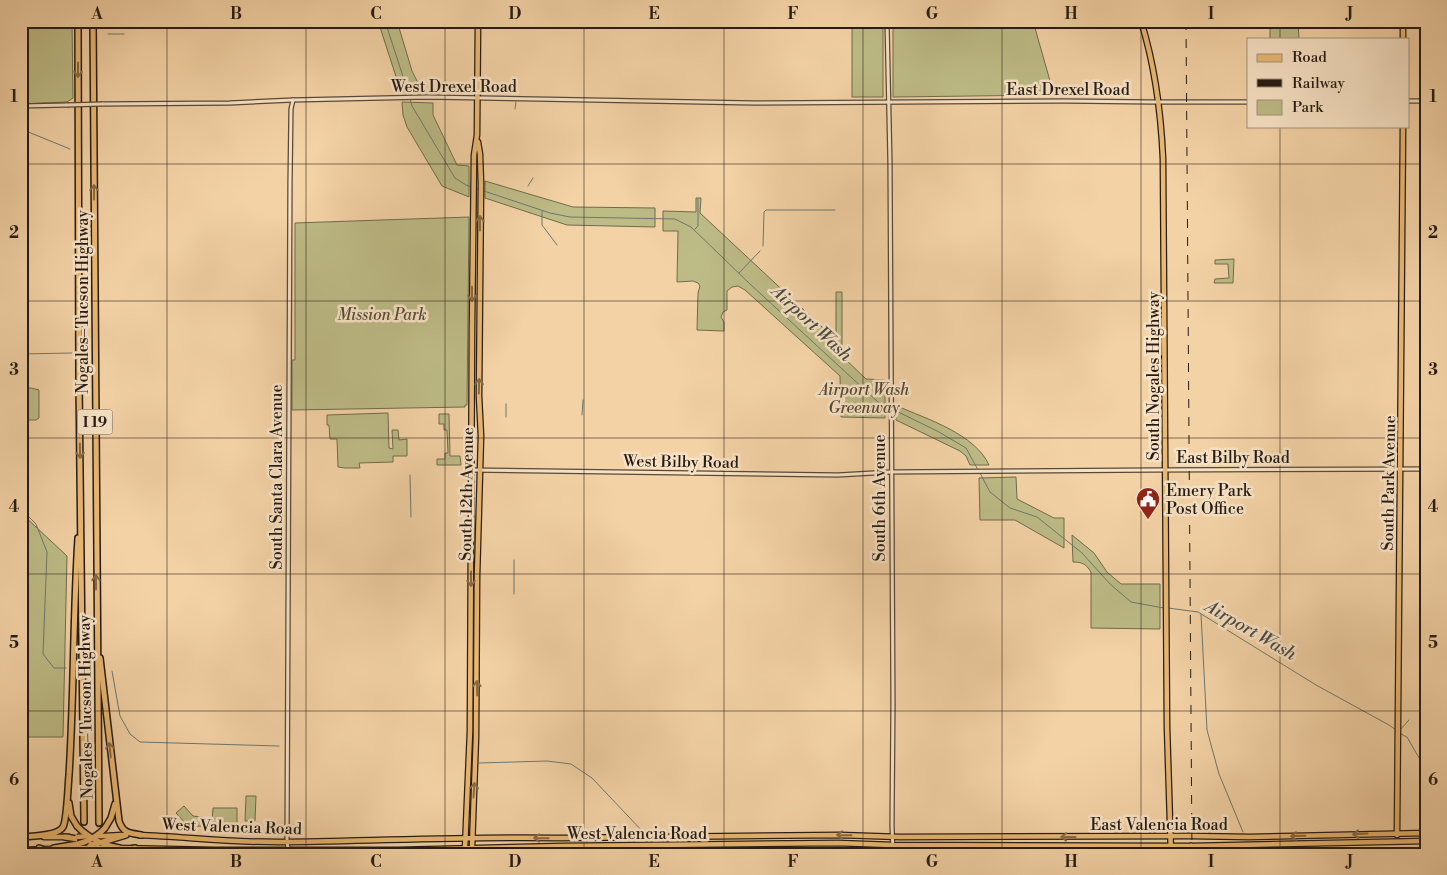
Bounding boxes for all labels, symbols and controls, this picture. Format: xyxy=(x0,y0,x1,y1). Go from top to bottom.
text: A xyxy=(90,4,103,24)
text: B xyxy=(230,4,242,24)
text: C xyxy=(370,4,382,24)
text: D xyxy=(509,4,522,24)
text: E xyxy=(648,4,660,24)
text: F xyxy=(787,4,799,24)
text: G xyxy=(926,4,939,24)
text: H xyxy=(1064,4,1078,24)
text: I xyxy=(1208,4,1214,24)
text: J xyxy=(1345,4,1353,24)
legend xyxy=(1247,38,1410,128)
text: Road xyxy=(1292,48,1327,67)
one-way arrow xyxy=(73,62,83,78)
text: Railway xyxy=(1292,74,1346,93)
street label: West Drexel Road xyxy=(390,77,517,97)
street label: East Drexel Road xyxy=(1006,80,1130,100)
text: 1 xyxy=(10,87,18,107)
text: 1 xyxy=(1429,87,1437,107)
text: Park xyxy=(1292,98,1324,117)
one-way arrow xyxy=(89,184,99,200)
street label: Nogales–Tucson Highway xyxy=(73,210,93,394)
one-way arrow xyxy=(475,215,485,232)
text: 2 xyxy=(9,223,19,243)
text: 2 xyxy=(1428,223,1438,243)
water label: Airport Wash xyxy=(765,279,857,367)
one-way arrow xyxy=(467,286,477,302)
street label: South Nogales Highway xyxy=(1144,291,1164,460)
park label: Mission Park xyxy=(337,305,427,325)
text: 3 xyxy=(9,360,19,380)
text: 3 xyxy=(1428,360,1438,380)
one-way arrow xyxy=(475,378,484,394)
park label: Airport Wash Greenway xyxy=(817,380,909,418)
street label: South Santa Clara Avenue xyxy=(267,385,287,569)
road number: I 19 xyxy=(78,410,112,434)
street label: South Park Avenue xyxy=(1378,415,1400,551)
street label: South 12th Avenue xyxy=(456,427,478,561)
street label: South 6th Avenue xyxy=(870,434,890,562)
one-way arrow xyxy=(75,442,85,459)
street label: East Bilby Road xyxy=(1176,448,1290,468)
street label: West Bilby Road xyxy=(622,451,739,473)
place label: Emery Park Post Office xyxy=(1166,481,1253,519)
public building icon: Emery Park Post Office xyxy=(1135,486,1161,520)
text: 4 xyxy=(9,497,20,517)
text: 4 xyxy=(1428,497,1439,517)
one-way arrow xyxy=(466,570,476,587)
one-way arrow xyxy=(92,574,101,590)
water label: Airport Wash xyxy=(1199,594,1301,666)
street label: Nogales–Tucson Highway xyxy=(74,615,98,799)
text: 5 xyxy=(9,633,19,653)
text: 5 xyxy=(1428,633,1438,653)
one-way arrow xyxy=(472,680,481,696)
one-way arrow xyxy=(105,743,115,759)
text: 6 xyxy=(9,770,19,790)
text: 6 xyxy=(1428,770,1438,790)
one-way arrow xyxy=(469,782,478,798)
street label: West Valencia Road xyxy=(161,815,302,839)
street label: East Valencia Road xyxy=(1090,815,1228,835)
street label: West Valencia Road xyxy=(566,824,707,844)
one-way arrow xyxy=(1352,830,1368,839)
one-way arrow xyxy=(836,831,852,840)
one-way arrow xyxy=(1061,832,1077,842)
one-way arrow xyxy=(1291,832,1307,841)
one-way arrow xyxy=(533,833,549,842)
text: A xyxy=(90,852,103,872)
text: B xyxy=(230,852,242,872)
text: C xyxy=(370,852,382,872)
text: D xyxy=(509,852,522,872)
text: E xyxy=(648,852,660,872)
text: F xyxy=(787,852,799,872)
text: G xyxy=(926,852,939,872)
text: H xyxy=(1064,852,1078,872)
text: I xyxy=(1208,852,1214,872)
text: J xyxy=(1345,852,1353,872)

